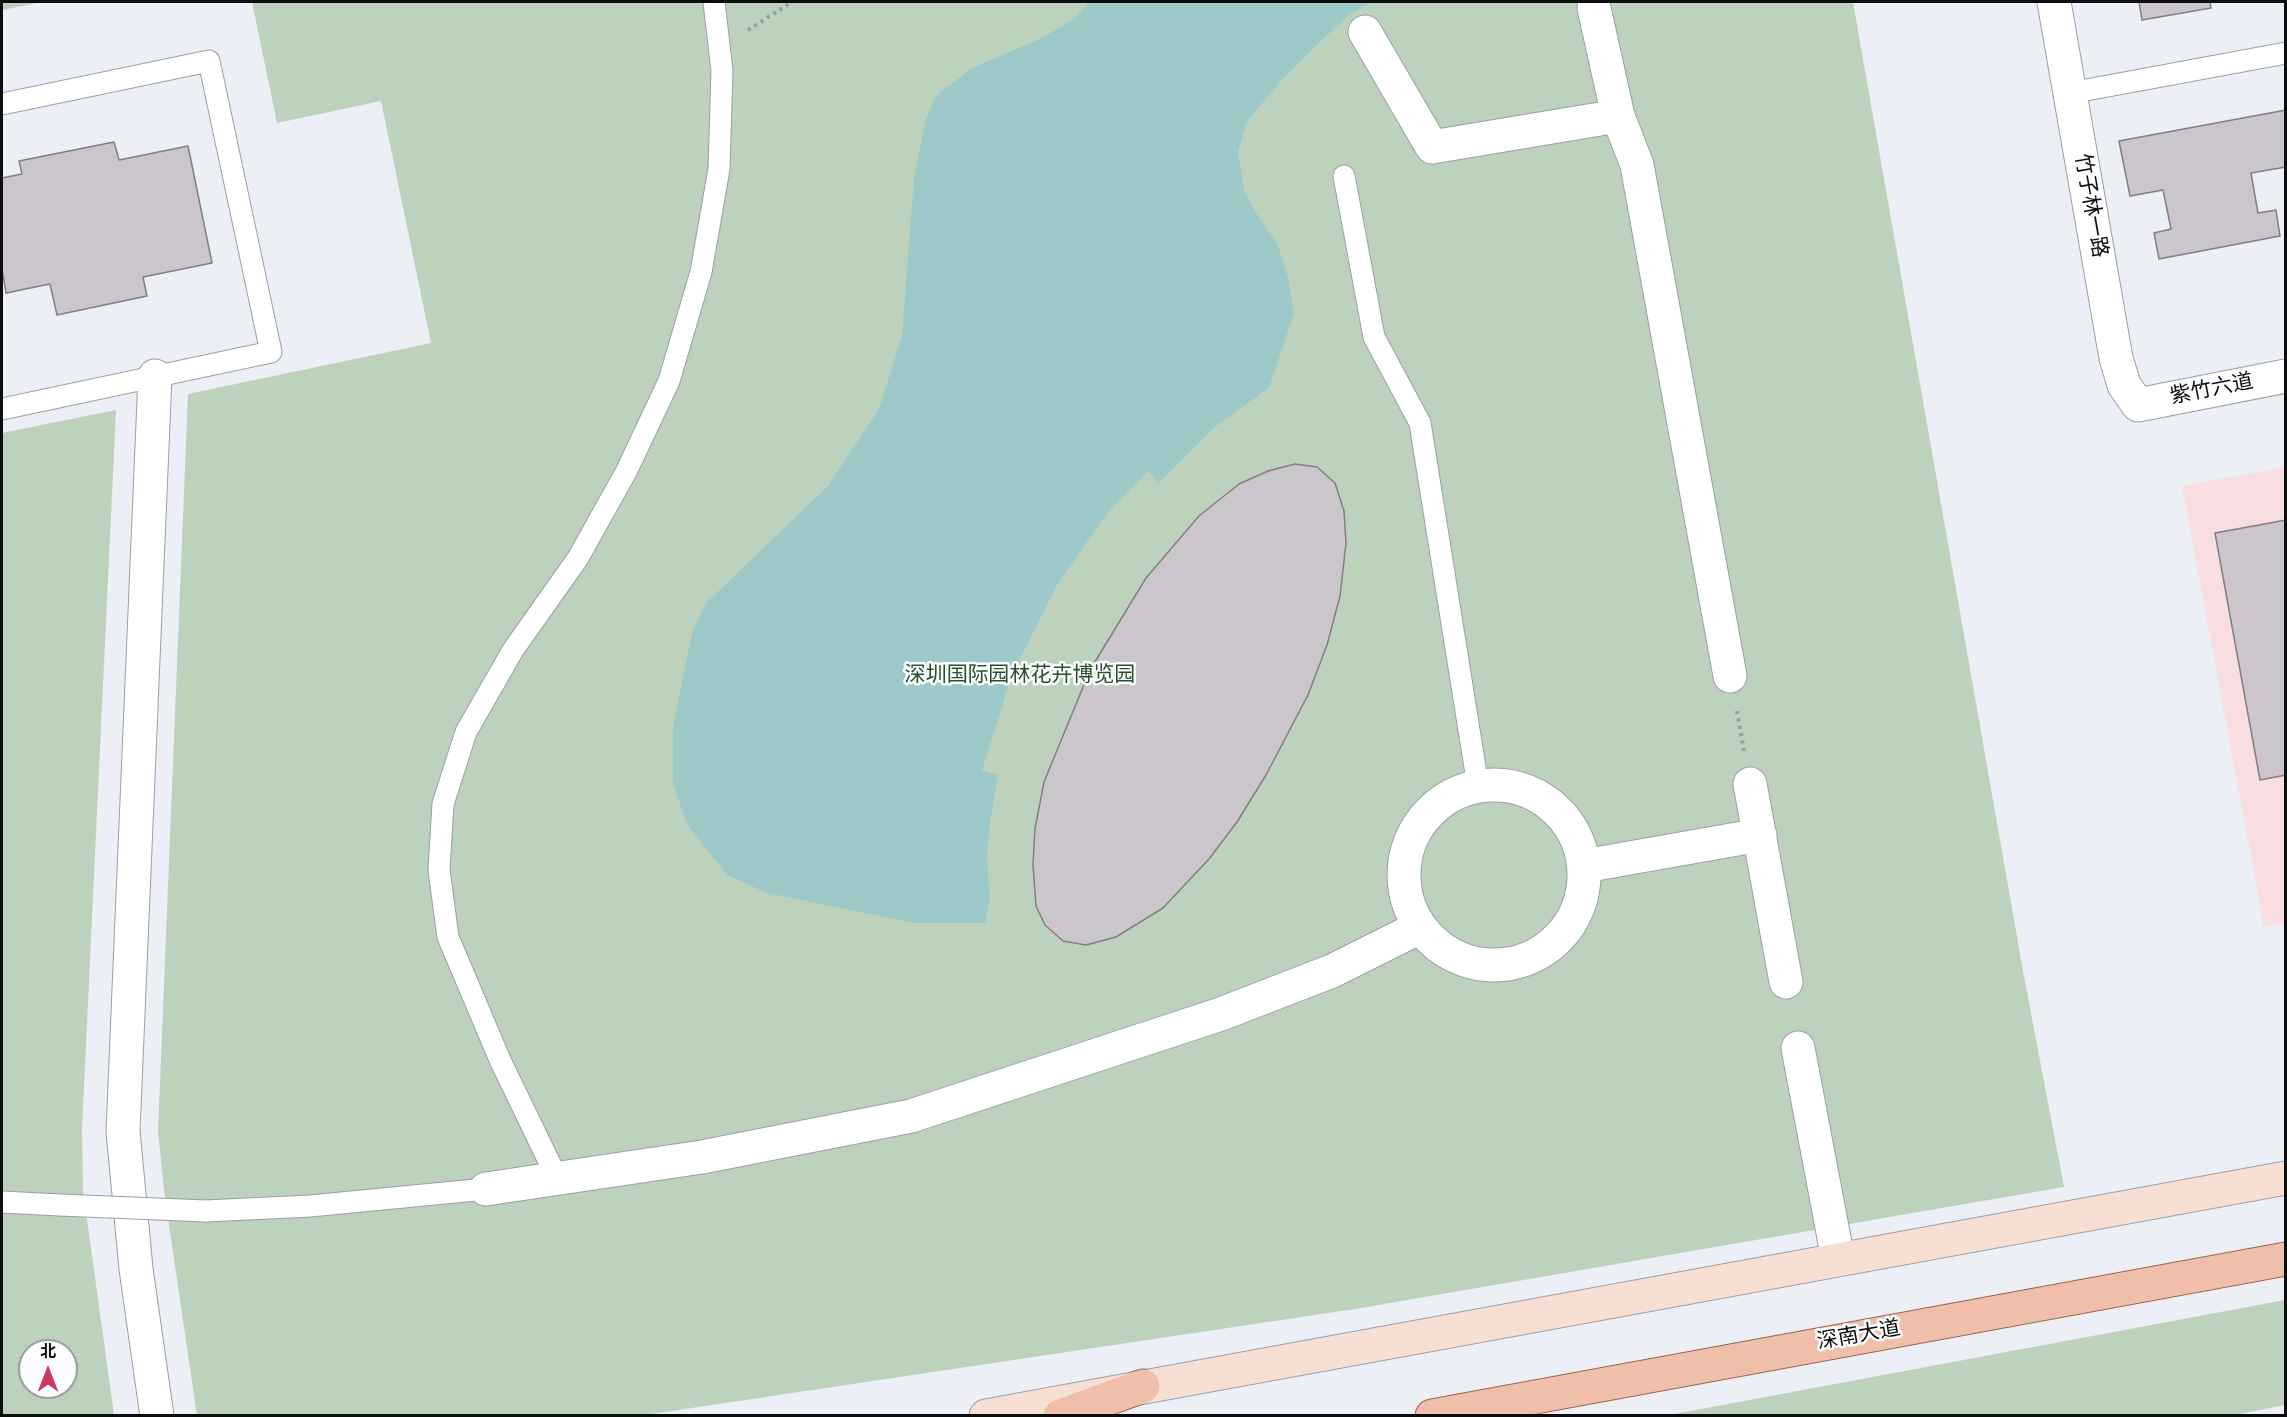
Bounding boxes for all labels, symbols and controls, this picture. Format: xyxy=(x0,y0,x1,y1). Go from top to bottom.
street label: 竹子林一路 xyxy=(2067,152,2111,260)
street label: 紫竹六道 xyxy=(2168,371,2256,411)
park label: 深圳国际园林花卉博览园 xyxy=(905,664,1135,690)
street label: 深南大道 xyxy=(1815,1317,1903,1357)
north arrow xyxy=(18,1339,78,1399)
text: 北 xyxy=(40,1343,56,1363)

